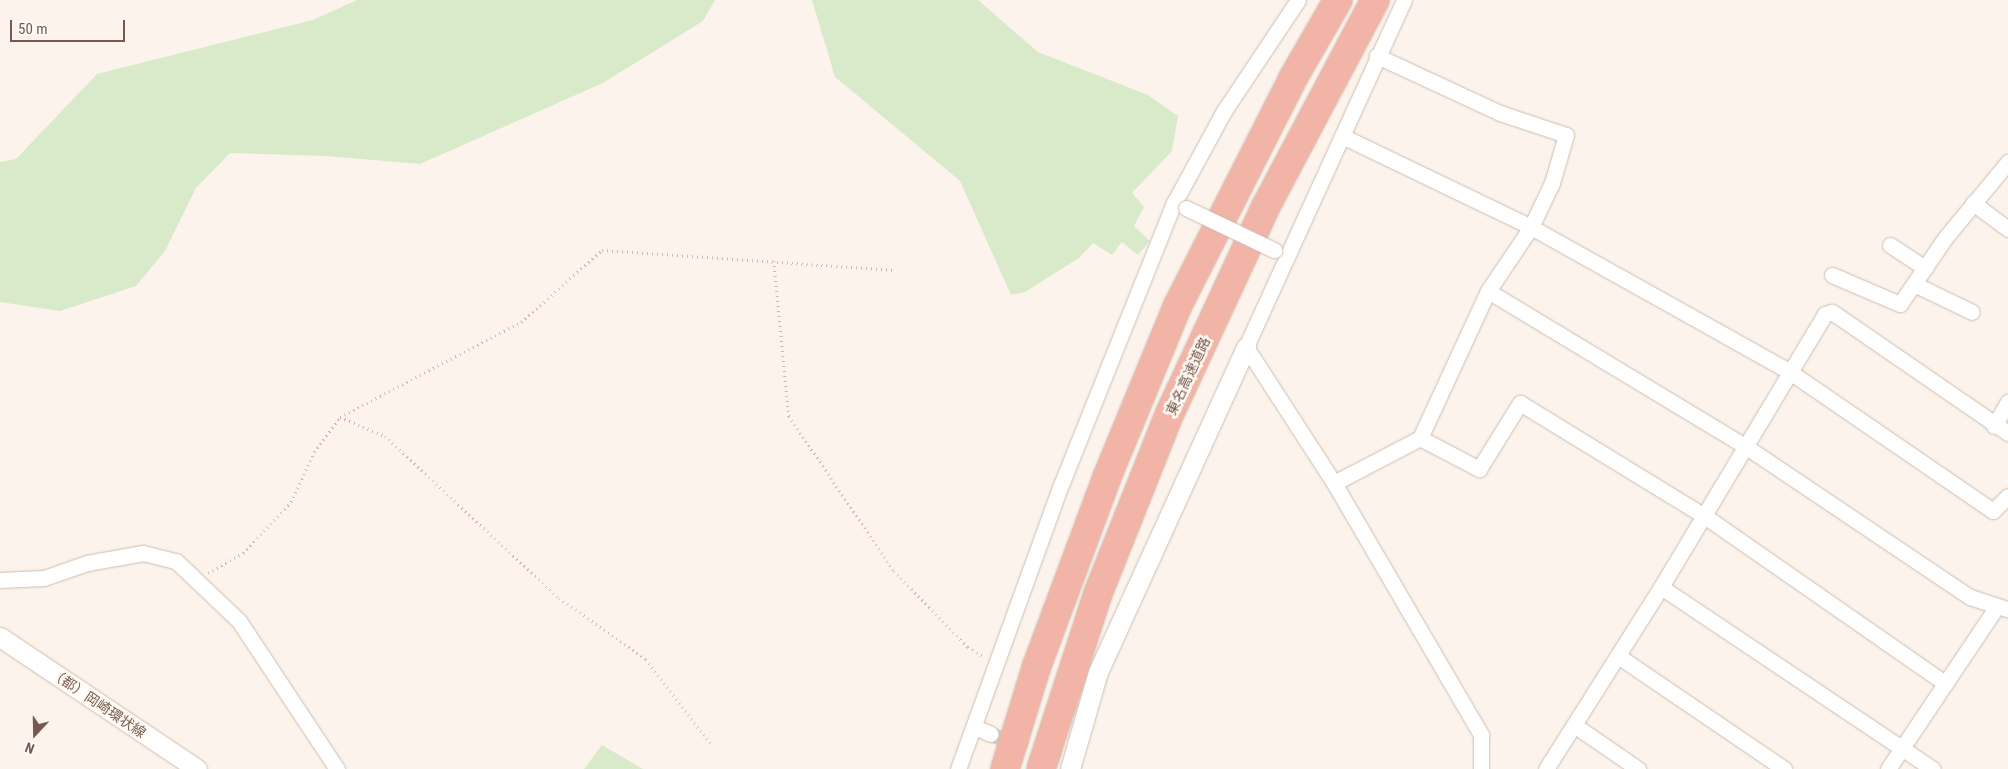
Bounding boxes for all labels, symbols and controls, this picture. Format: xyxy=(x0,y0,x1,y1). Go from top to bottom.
scale bar xyxy=(12,10,128,42)
text: 50 m xyxy=(18,20,48,38)
street label: 東名高速道路 xyxy=(1163,334,1213,418)
street label: （都）岡崎環状線 xyxy=(47,665,149,741)
north arrow xyxy=(10,709,60,759)
text: N xyxy=(23,739,37,757)

